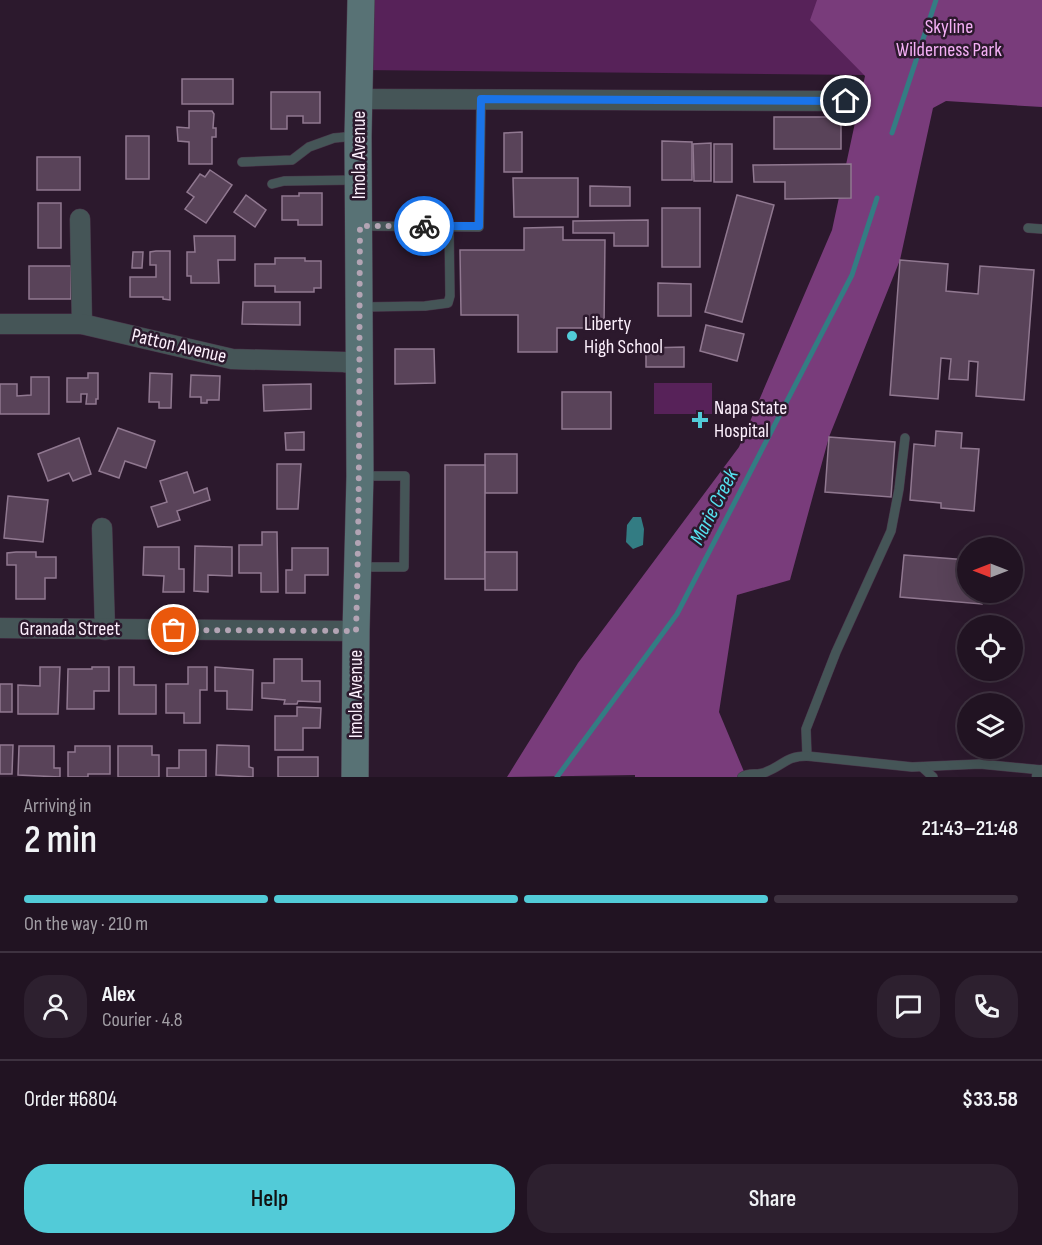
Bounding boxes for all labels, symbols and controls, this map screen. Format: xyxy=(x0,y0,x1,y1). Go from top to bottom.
park label: Skyline Wilderness Park xyxy=(896,15,1002,62)
pin xyxy=(820,75,871,126)
icon: home xyxy=(829,84,862,117)
street label: Imola Avenue xyxy=(347,111,371,199)
courier xyxy=(394,196,454,256)
icon: bike xyxy=(408,210,441,243)
place label: Liberty High School xyxy=(584,312,663,359)
street label: Patton Avenue xyxy=(129,323,229,369)
marker: Liberty High School xyxy=(565,329,579,343)
place label: Napa State Hospital xyxy=(714,396,787,443)
marker: Napa State Hospital xyxy=(691,411,709,429)
water label: Marie Creek xyxy=(684,464,744,549)
north arrow xyxy=(957,537,1023,603)
map controls xyxy=(957,537,1023,759)
pin xyxy=(148,604,199,655)
icon: bag xyxy=(157,613,190,646)
button: locate xyxy=(957,615,1023,681)
street label: Granada Street xyxy=(20,617,120,641)
street label: Imola Avenue xyxy=(344,650,368,738)
button: layers xyxy=(957,693,1023,759)
text: Arriving in xyxy=(24,794,92,818)
text: 21:43–21:48 xyxy=(922,815,1018,842)
text: 2 min xyxy=(24,817,97,864)
text: On the way · 210 m xyxy=(24,912,148,936)
button: person xyxy=(24,975,87,1038)
button: chat xyxy=(877,975,940,1038)
button: phone xyxy=(955,975,1018,1038)
text: Alex xyxy=(102,981,135,1008)
text: Courier · 4.8 xyxy=(102,1008,183,1032)
text: Order #6804 xyxy=(24,1086,117,1113)
text: $33.58 xyxy=(962,1086,1018,1113)
button: Help xyxy=(24,1164,515,1233)
button: Share xyxy=(527,1164,1018,1233)

